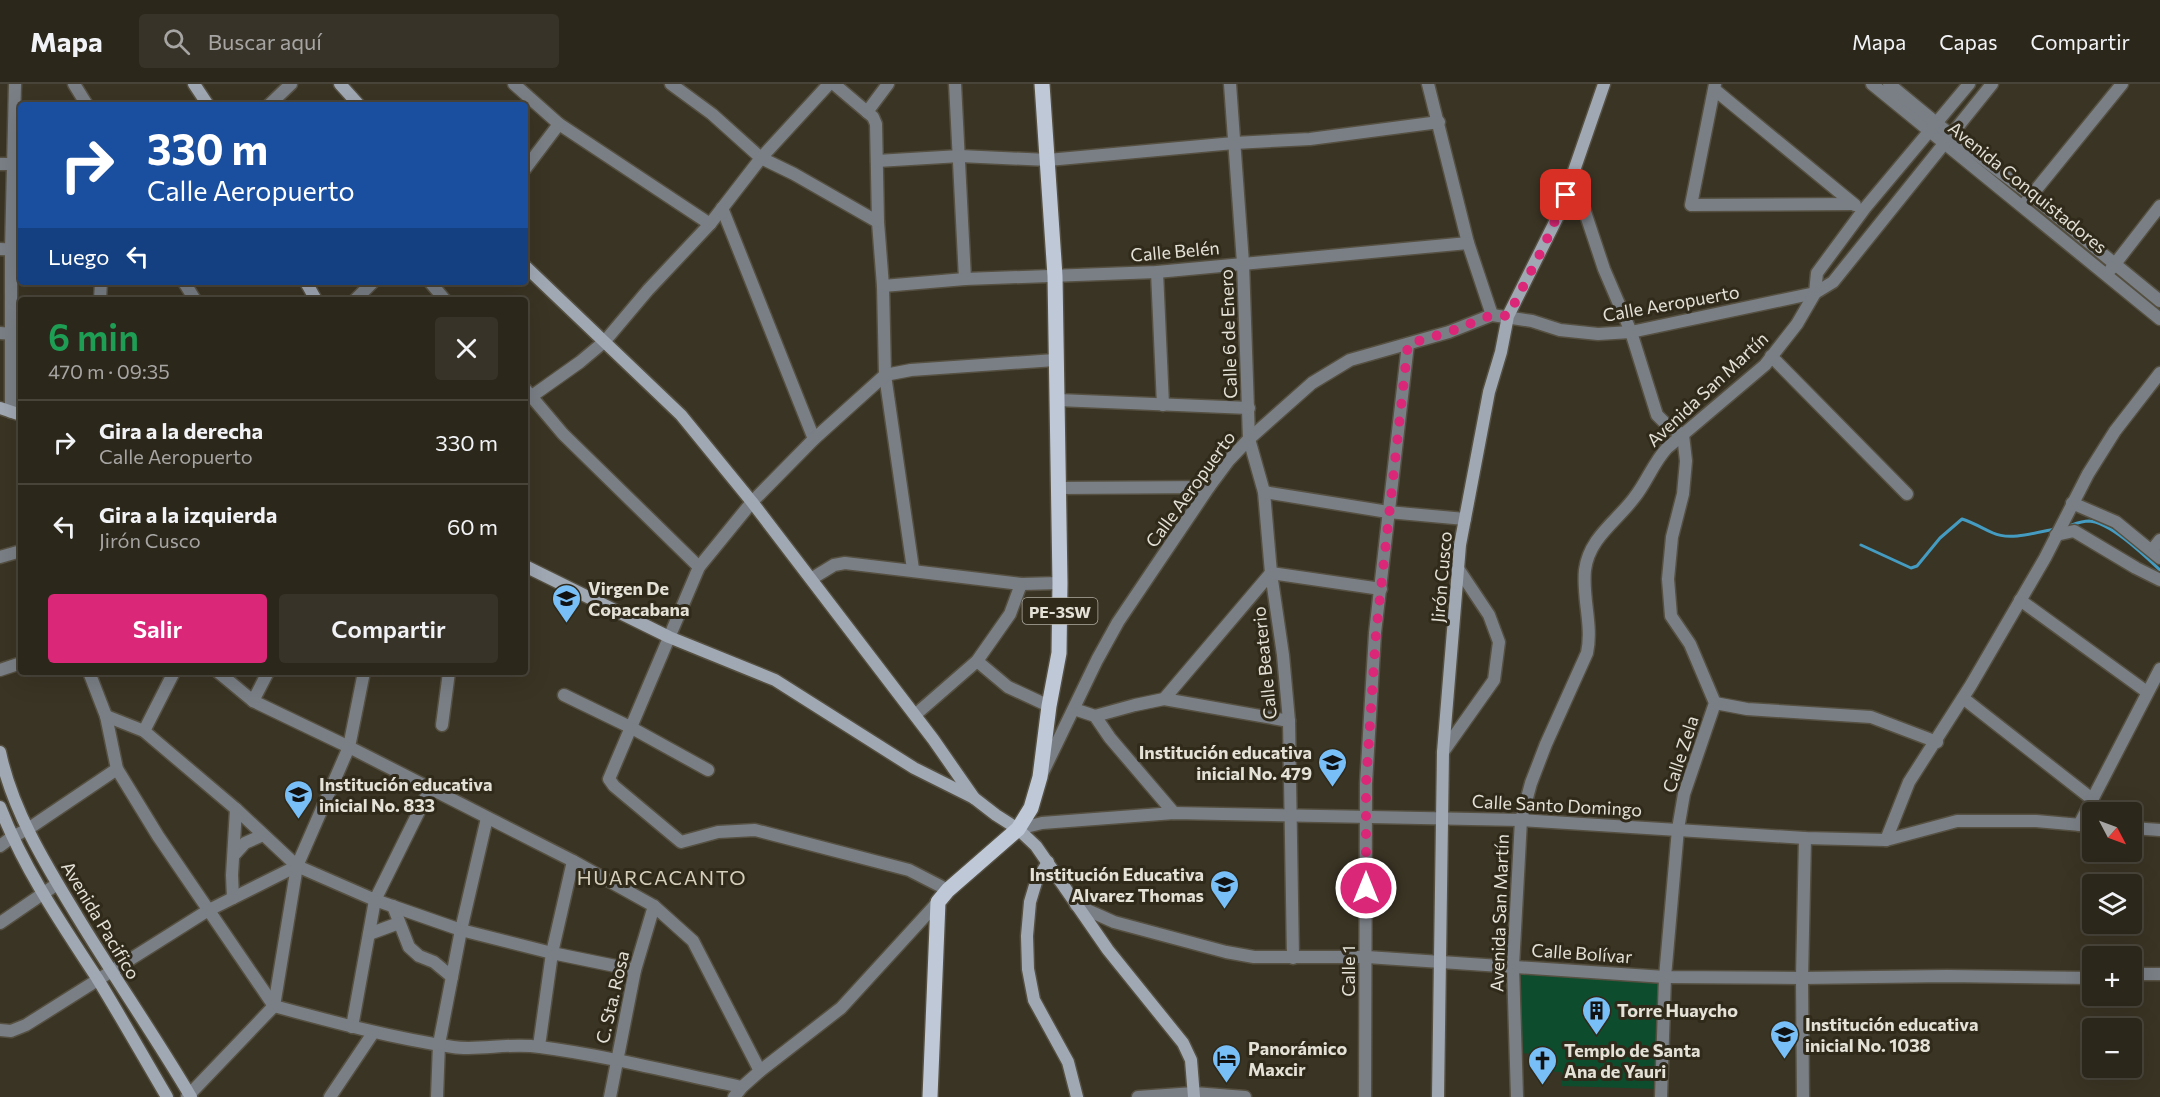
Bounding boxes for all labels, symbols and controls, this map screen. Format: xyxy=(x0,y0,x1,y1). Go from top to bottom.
search box xyxy=(139,14,559,68)
text: Mapa xyxy=(30,24,103,58)
icon: search xyxy=(160,25,193,58)
text: Buscar aquí xyxy=(208,28,322,55)
text: Mapa xyxy=(1852,29,1906,54)
text: Capas xyxy=(1939,29,1998,54)
text: Compartir xyxy=(2031,29,2130,54)
street label: Avenida Conquistadores xyxy=(1944,116,2112,258)
text: 330 m xyxy=(147,122,268,174)
icon: right xyxy=(48,126,126,204)
pin xyxy=(1540,169,1591,220)
text: Calle Aeropuerto xyxy=(147,174,355,207)
icon: arrive xyxy=(1549,178,1582,211)
street label: Calle Belén xyxy=(1130,236,1220,266)
icon: left xyxy=(121,240,154,273)
text: Luego xyxy=(48,243,109,270)
street label: Calle 6 de Enero xyxy=(1215,269,1241,399)
street label: Calle Aeropuerto xyxy=(1601,280,1741,326)
text: 6 min xyxy=(48,314,139,358)
button: close xyxy=(435,317,498,380)
street label: Avenida San Martín xyxy=(1642,327,1772,451)
text: 470 m · 09:35 xyxy=(48,359,170,383)
text: Gira a la derecha xyxy=(99,417,263,444)
icon: right xyxy=(48,426,81,459)
street label: Calle Aeropuerto xyxy=(1140,427,1240,551)
text: 330 m xyxy=(435,429,498,456)
text: Calle Aeropuerto xyxy=(99,444,253,468)
text: Gira a la izquierda xyxy=(99,501,277,528)
icon: left xyxy=(48,510,81,543)
text: 60 m xyxy=(447,513,498,540)
text: Jirón Cusco xyxy=(99,528,201,552)
street label: Jirón Cusco xyxy=(1426,530,1456,624)
place label: Virgen De Copacabana xyxy=(588,577,689,620)
school or university icon: Virgen De Copacabana xyxy=(551,582,583,624)
button: Salir xyxy=(48,594,267,663)
button: Compartir xyxy=(279,594,498,663)
road number: PE-3SW xyxy=(1022,598,1098,624)
street label: Calle Beaterio xyxy=(1247,605,1281,721)
street label: Calle Zela xyxy=(1657,713,1703,795)
place label: Institución educativa inicial No. 479 xyxy=(1139,741,1312,784)
school or university icon: Institución educativa inicial No. 479 xyxy=(1317,746,1349,788)
place label: Institución educativa inicial No. 833 xyxy=(319,773,492,816)
school or university icon: Institución educativa inicial No. 833 xyxy=(282,778,314,820)
street label: Calle Santo Domingo xyxy=(1471,790,1643,820)
north arrow xyxy=(2082,802,2142,862)
map controls xyxy=(2082,802,2142,1078)
street label: Avenida San Martín xyxy=(1485,834,1513,992)
position arrow xyxy=(1334,856,1398,920)
street label: Avenida Pacifico xyxy=(57,857,145,983)
place label: Institución Educativa Alvarez Thomas xyxy=(1029,863,1204,906)
district label: HUARCACANTO xyxy=(577,865,747,889)
school or university icon: Institución Educativa Alvarez Thomas xyxy=(1209,868,1241,910)
button: layers xyxy=(2082,874,2142,934)
street label: Calle Bolívar xyxy=(1531,939,1633,967)
street label: Calle 1 xyxy=(1337,945,1359,997)
button: + xyxy=(2082,946,2142,1006)
street label: C. Sta. Rosa xyxy=(591,948,633,1046)
building icon: Torre Huaycho xyxy=(1580,994,1612,1036)
place label: Torre Huaycho xyxy=(1617,999,1738,1021)
place label: Institución educativa inicial No. 1038 xyxy=(1805,1013,1978,1056)
school or university icon: Institución educativa inicial No. 1038 xyxy=(1768,1018,1800,1060)
button: − xyxy=(2082,1018,2142,1078)
place label: Panorámico Maxcir xyxy=(1248,1037,1347,1080)
place label: Templo de Santa Ana de Yauri xyxy=(1564,1039,1700,1082)
hotel icon: Panorámico Maxcir xyxy=(1211,1042,1243,1084)
church icon: Templo de Santa Ana de Yauri xyxy=(1527,1044,1559,1086)

